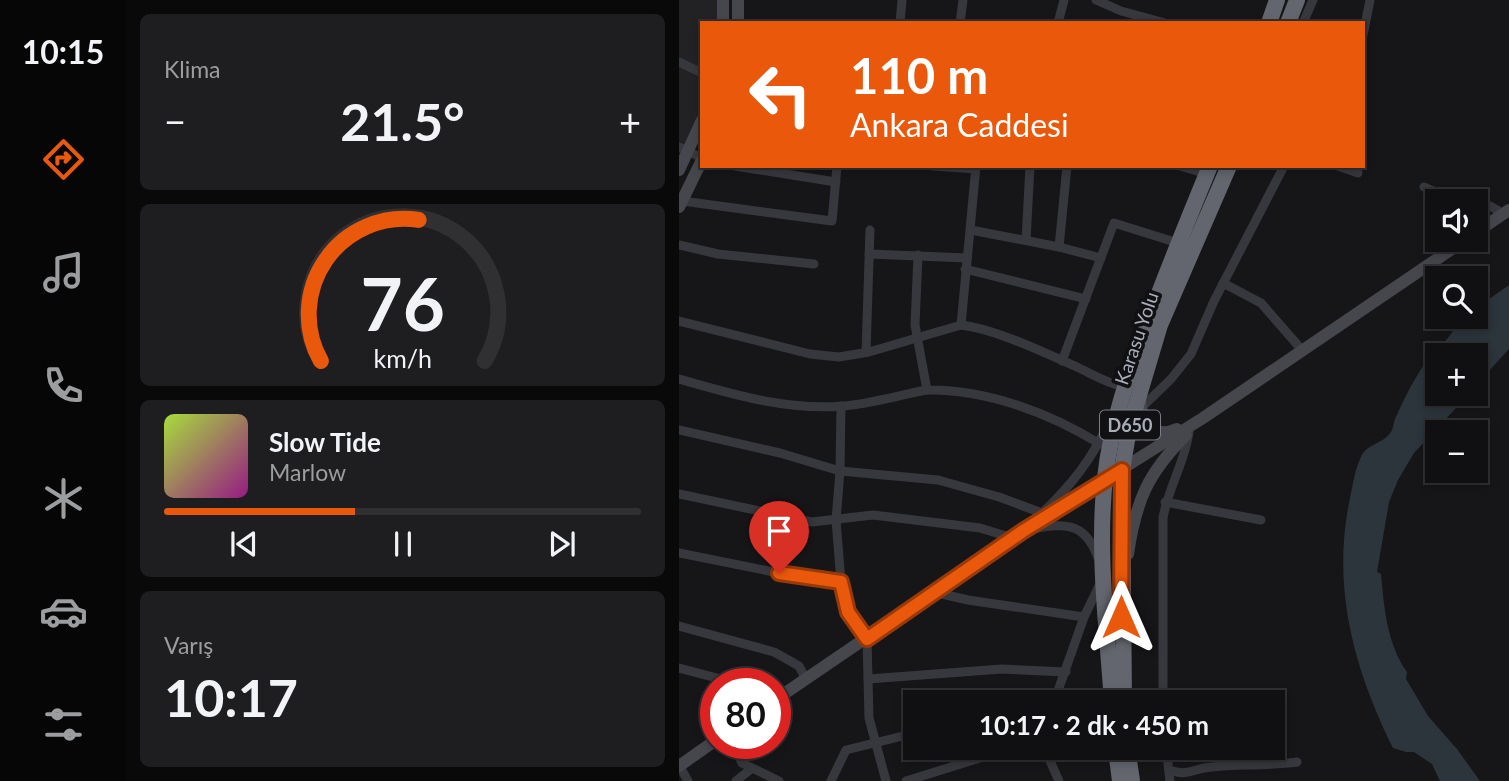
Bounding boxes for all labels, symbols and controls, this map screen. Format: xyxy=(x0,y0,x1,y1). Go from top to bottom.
text: 10:15 xyxy=(22,32,104,71)
text: 110 m xyxy=(850,46,988,104)
icon: left xyxy=(735,49,826,140)
text: Klima xyxy=(164,55,221,83)
text: 21.5° xyxy=(340,90,465,152)
text: − xyxy=(164,98,186,144)
text: + xyxy=(619,98,641,144)
text: Ankara Caddesi xyxy=(850,105,1069,144)
icon: directions xyxy=(39,135,88,184)
map controls xyxy=(1425,189,1488,483)
button: sound xyxy=(1425,189,1488,252)
icon: music xyxy=(39,248,88,297)
text: 76 xyxy=(360,260,445,348)
button: search xyxy=(1425,266,1488,329)
street label: Karasu Yolu xyxy=(1109,289,1163,387)
text: km/h xyxy=(373,343,432,373)
button: + xyxy=(1425,343,1488,406)
icon: phone xyxy=(39,361,88,410)
road number: D650 xyxy=(1100,410,1160,440)
button: − xyxy=(1425,420,1488,483)
text: Slow Tide xyxy=(269,426,381,458)
text: Marlow xyxy=(269,458,346,486)
icon: climate xyxy=(39,474,88,523)
pin xyxy=(749,501,809,573)
icon: arrive xyxy=(760,512,798,550)
icon: previous xyxy=(225,525,263,563)
icon: pause xyxy=(384,525,422,563)
icon: next xyxy=(543,525,581,563)
position arrow xyxy=(1084,580,1158,654)
icon: car xyxy=(39,587,88,636)
text: Varış xyxy=(164,631,213,659)
text: 10:17 xyxy=(164,666,298,728)
speed limit sign: 80 xyxy=(700,668,791,759)
icon: filters xyxy=(39,700,88,749)
text: 10:17 · 2 dk · 450 m xyxy=(979,709,1209,741)

